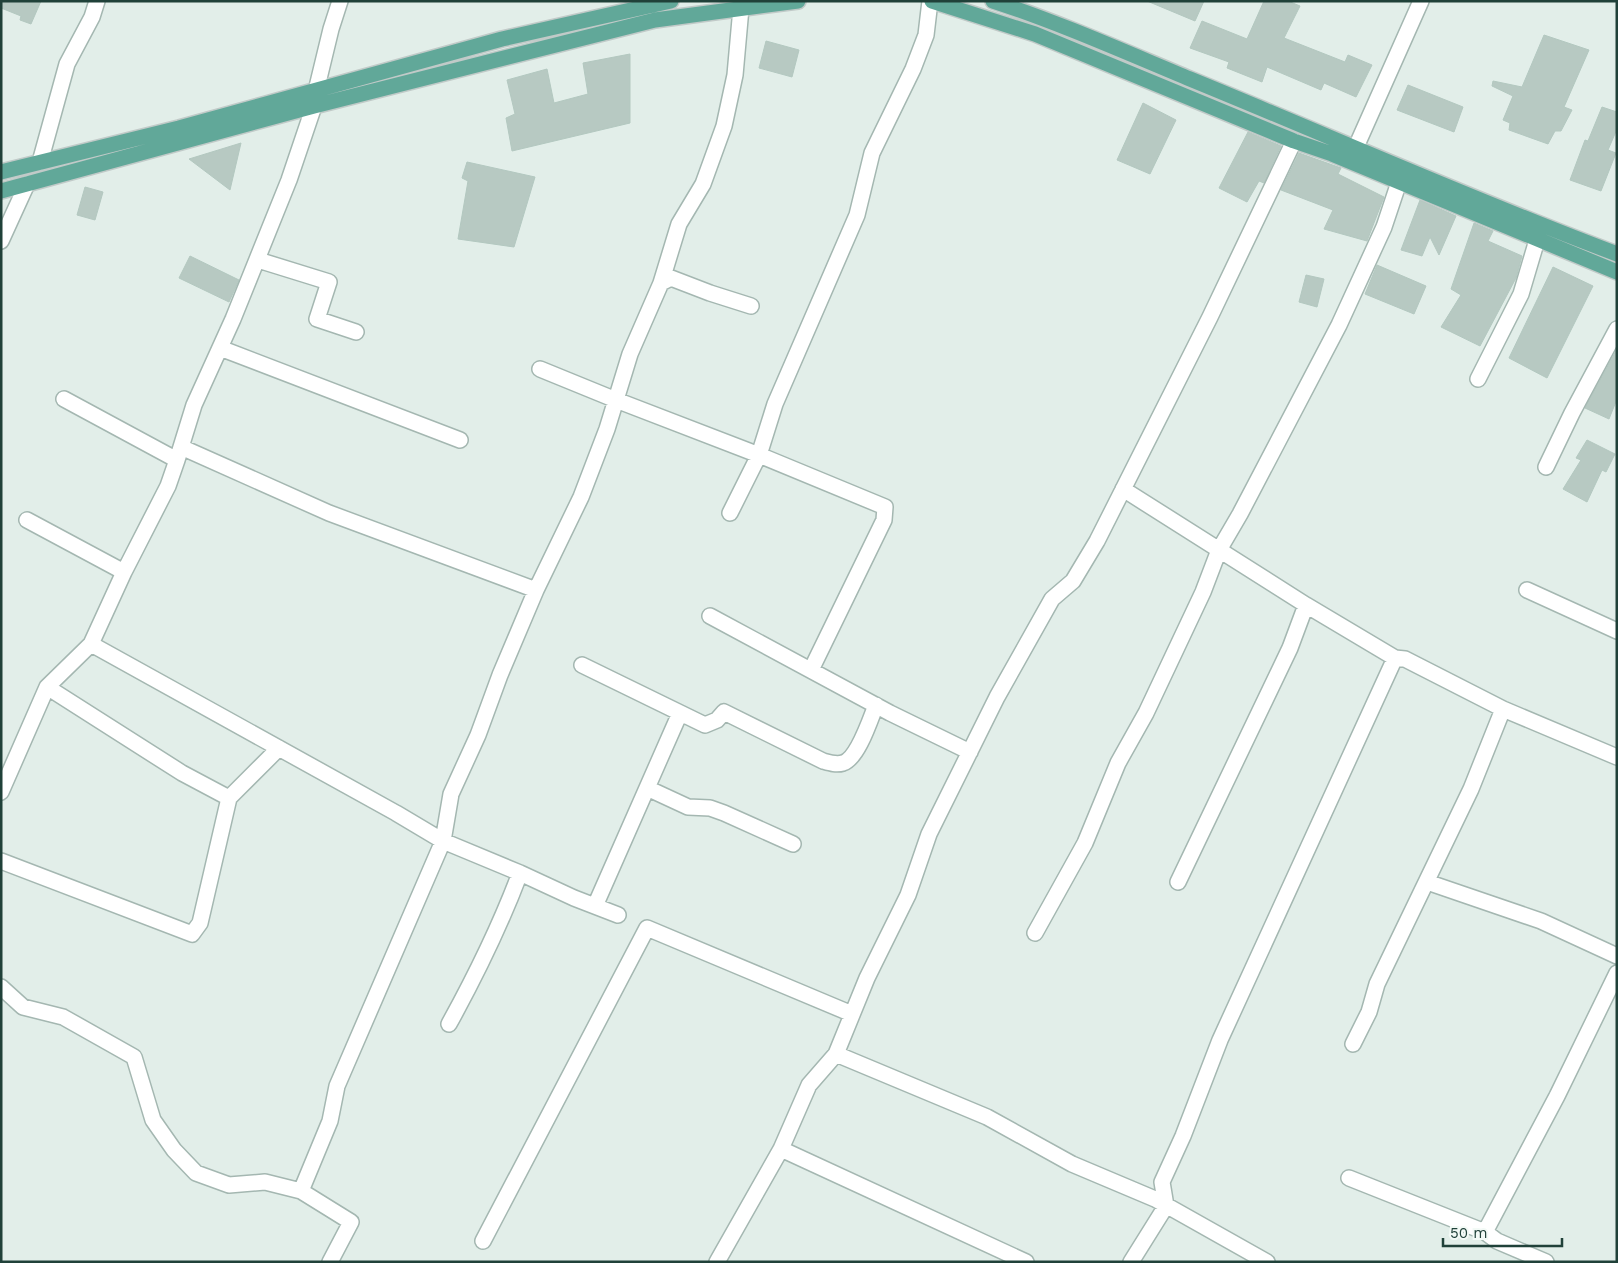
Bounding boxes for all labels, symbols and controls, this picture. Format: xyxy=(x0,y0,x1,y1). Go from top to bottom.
scale bar xyxy=(1443,1216,1562,1248)
text: 50 m xyxy=(1450,1224,1487,1242)

